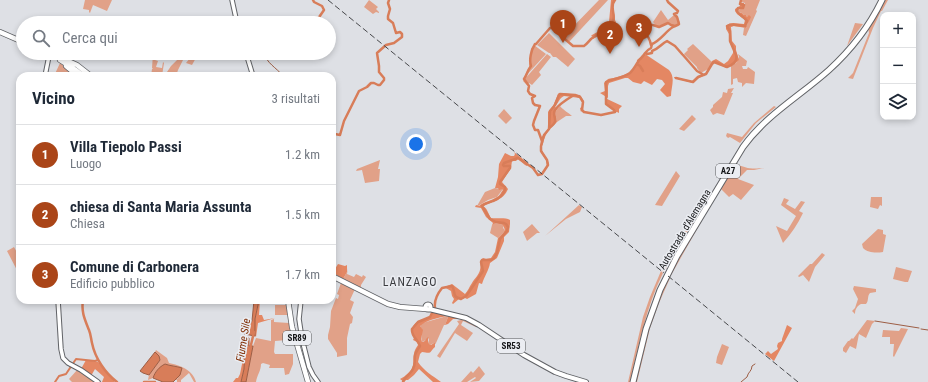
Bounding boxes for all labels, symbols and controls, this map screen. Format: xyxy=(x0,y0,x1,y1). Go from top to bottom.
pin: 1 xyxy=(550,10,576,43)
map controls xyxy=(880,12,916,120)
button: + xyxy=(880,12,916,48)
pin: 3 xyxy=(626,14,652,47)
search box xyxy=(16,16,336,60)
pin: 2 xyxy=(597,21,623,54)
icon: search xyxy=(30,27,52,49)
text: Cerca qui xyxy=(62,29,118,47)
button: − xyxy=(880,48,916,84)
button: layers xyxy=(880,84,916,120)
text: Vicino xyxy=(32,88,75,108)
text: 3 risultati xyxy=(272,91,320,106)
your location xyxy=(406,134,426,154)
text: Villa Tiepolo Passi xyxy=(70,138,182,156)
text: 1 xyxy=(42,147,48,162)
text: 1.2 km xyxy=(285,147,320,162)
text: Luogo xyxy=(70,156,102,171)
road number: A27 xyxy=(716,164,740,178)
street label: Autostrada d'Alemagna xyxy=(656,187,713,271)
text: chiesa di Santa Maria Assunta xyxy=(70,198,252,216)
text: 2 xyxy=(42,207,48,222)
text: 1.5 km xyxy=(285,207,320,222)
text: Chiesa xyxy=(70,216,105,231)
text: Comune di Carbonera xyxy=(70,258,199,276)
text: 3 xyxy=(42,267,48,282)
text: 1.7 km xyxy=(285,267,320,282)
district label: LANZAGO xyxy=(383,275,437,289)
text: Edificio pubblico xyxy=(70,276,155,291)
water label: Fiume Sile xyxy=(234,317,253,363)
road number: SR89 xyxy=(283,331,311,345)
road number: SR53 xyxy=(497,339,525,353)

